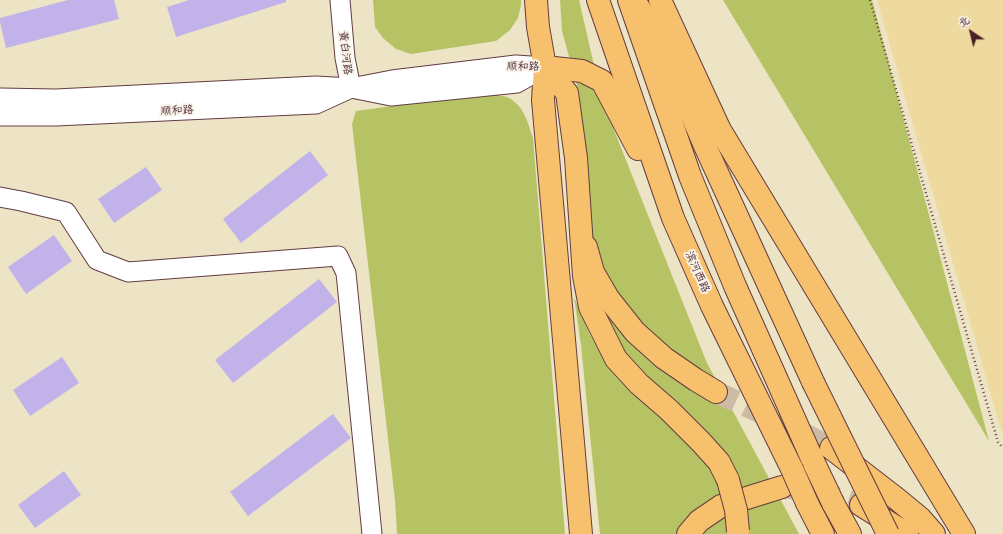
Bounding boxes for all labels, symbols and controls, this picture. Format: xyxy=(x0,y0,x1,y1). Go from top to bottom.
north arrow xyxy=(951,12,991,52)
text: 北 xyxy=(956,13,972,30)
street label: 黄白河路 xyxy=(336,30,354,76)
street label: 顺和路 xyxy=(506,60,540,74)
street label: 顺和路 xyxy=(160,104,194,118)
street label: 滨河西路 xyxy=(682,249,712,295)

